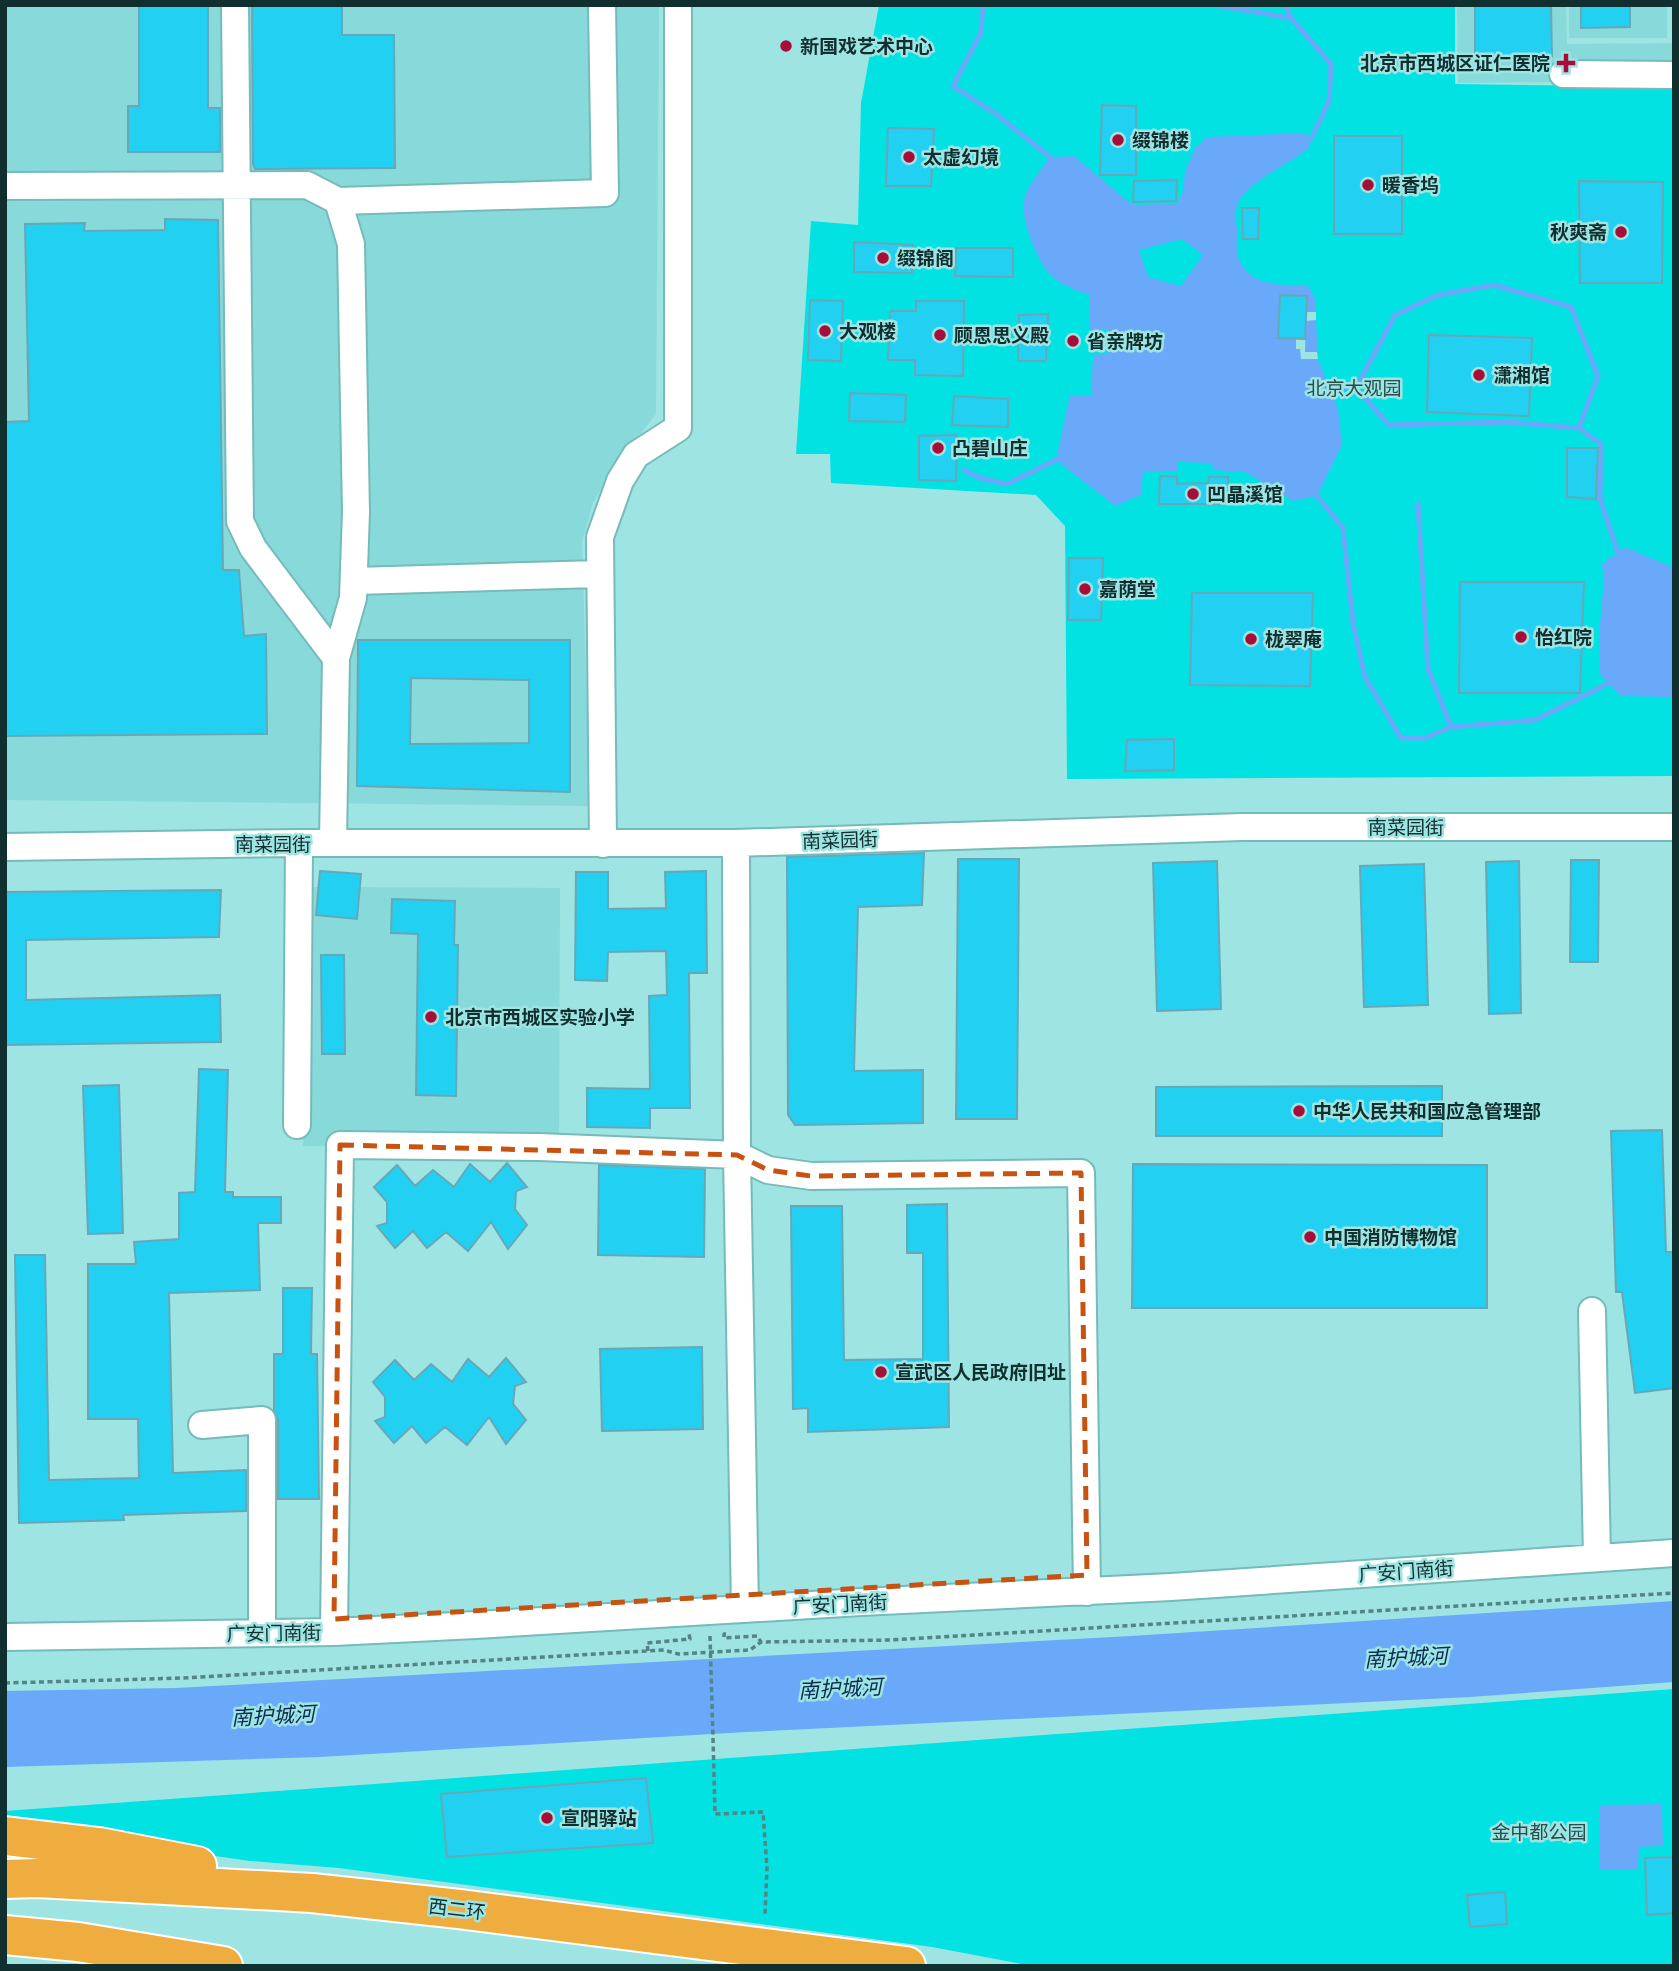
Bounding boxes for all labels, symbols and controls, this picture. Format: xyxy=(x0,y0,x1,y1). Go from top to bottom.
place label: 新国戏艺术中心 xyxy=(800,35,933,58)
marker: 新国戏艺术中心 xyxy=(778,38,794,54)
place label: 北京市西城区证仁医院 xyxy=(1360,52,1550,75)
marker: 北京市西城区证仁医院 xyxy=(1556,53,1576,73)
place label: 缀锦楼 xyxy=(1132,129,1189,152)
marker: 缀锦楼 xyxy=(1110,132,1126,148)
place label: 太虚幻境 xyxy=(923,146,999,169)
marker: 太虚幻境 xyxy=(901,149,917,165)
place label: 暖香坞 xyxy=(1382,174,1439,197)
marker: 暖香坞 xyxy=(1360,177,1376,193)
place label: 秋爽斋 xyxy=(1550,221,1607,244)
marker: 秋爽斋 xyxy=(1613,224,1629,240)
place label: 缀锦阁 xyxy=(897,247,954,270)
marker: 缀锦阁 xyxy=(875,250,891,266)
place label: 大观楼 xyxy=(839,320,896,343)
marker: 大观楼 xyxy=(817,323,833,339)
place label: 顾恩思义殿 xyxy=(954,324,1049,347)
marker: 顾恩思义殿 xyxy=(932,327,948,343)
place label: 省亲牌坊 xyxy=(1087,330,1163,353)
marker: 省亲牌坊 xyxy=(1065,333,1081,349)
place label: 潇湘馆 xyxy=(1493,364,1550,387)
marker: 潇湘馆 xyxy=(1471,367,1487,383)
park label: 北京大观园 xyxy=(1306,377,1402,400)
place label: 凸碧山庄 xyxy=(952,437,1028,460)
marker: 凸碧山庄 xyxy=(930,440,946,456)
place label: 凹晶溪馆 xyxy=(1207,483,1283,506)
marker: 凹晶溪馆 xyxy=(1185,486,1201,502)
place label: 嘉荫堂 xyxy=(1099,578,1156,601)
marker: 嘉荫堂 xyxy=(1077,581,1093,597)
place label: 怡红院 xyxy=(1535,626,1592,649)
place label: 栊翠庵 xyxy=(1265,628,1322,651)
marker: 怡红院 xyxy=(1513,629,1529,645)
marker: 栊翠庵 xyxy=(1243,631,1259,647)
street label: 南菜园街 xyxy=(1368,816,1444,839)
street label: 南菜园街 xyxy=(802,828,878,853)
street label: 南菜园街 xyxy=(235,833,311,856)
place label: 北京市西城区实验小学 xyxy=(445,1006,635,1029)
marker: 北京市西城区实验小学 xyxy=(423,1009,439,1025)
place label: 中华人民共和国应急管理部 xyxy=(1313,1100,1541,1123)
marker: 中华人民共和国应急管理部 xyxy=(1291,1103,1307,1119)
place label: 中国消防博物馆 xyxy=(1324,1226,1457,1249)
marker: 中国消防博物馆 xyxy=(1302,1229,1318,1245)
place label: 宣武区人民政府旧址 xyxy=(895,1361,1066,1384)
marker: 宣武区人民政府旧址 xyxy=(873,1364,889,1380)
street label: 广安门南街 xyxy=(1358,1557,1454,1586)
street label: 广安门南街 xyxy=(792,1591,888,1618)
street label: 广安门南街 xyxy=(226,1621,322,1646)
water label: 南护城河 xyxy=(1363,1644,1453,1672)
water label: 南护城河 xyxy=(797,1675,887,1703)
water label: 南护城河 xyxy=(230,1702,320,1730)
place label: 宣阳驿站 xyxy=(561,1807,637,1830)
marker: 宣阳驿站 xyxy=(539,1810,555,1826)
park label: 金中都公园 xyxy=(1491,1821,1587,1844)
street label: 西二环 xyxy=(427,1895,487,1924)

